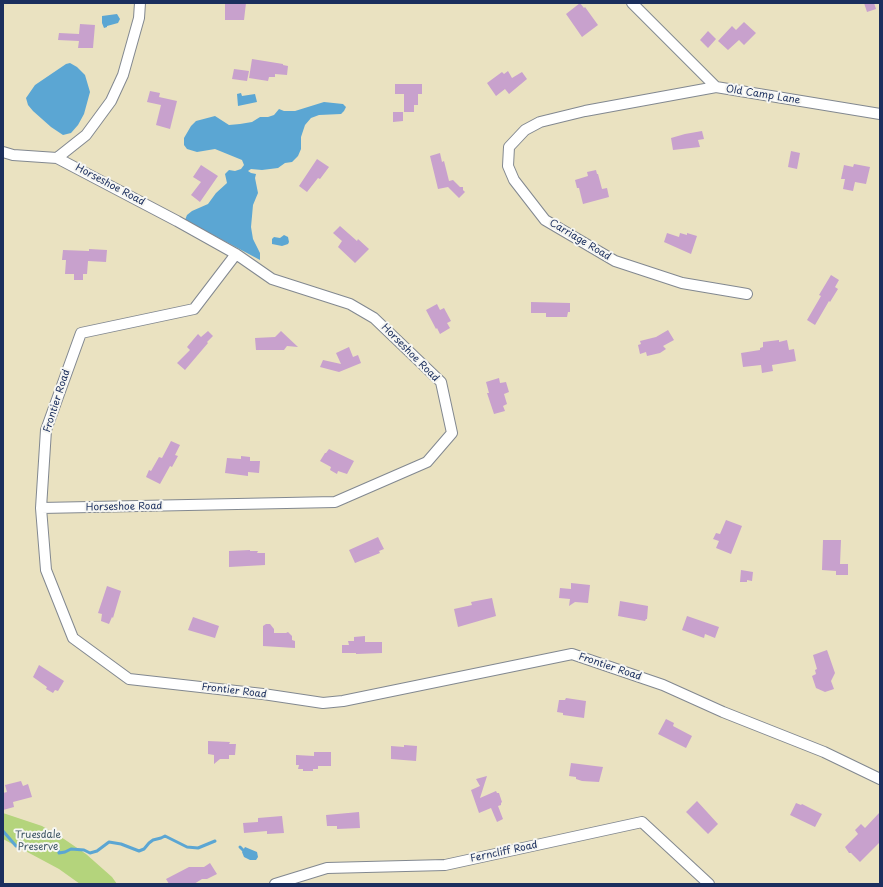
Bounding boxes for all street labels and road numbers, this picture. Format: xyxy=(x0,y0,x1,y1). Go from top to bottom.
street label: Old Camp Lane xyxy=(725,83,801,107)
street label: Horseshoe Road xyxy=(73,162,147,208)
street label: Carriage Road xyxy=(547,217,613,263)
street label: Horseshoe Road xyxy=(379,322,441,384)
street label: Frontier Road xyxy=(41,368,73,434)
street label: Horseshoe Road xyxy=(86,500,162,514)
street label: Frontier Road xyxy=(577,651,643,683)
street label: Frontier Road xyxy=(201,681,267,701)
street label: Ferncliff Road xyxy=(469,839,539,865)

